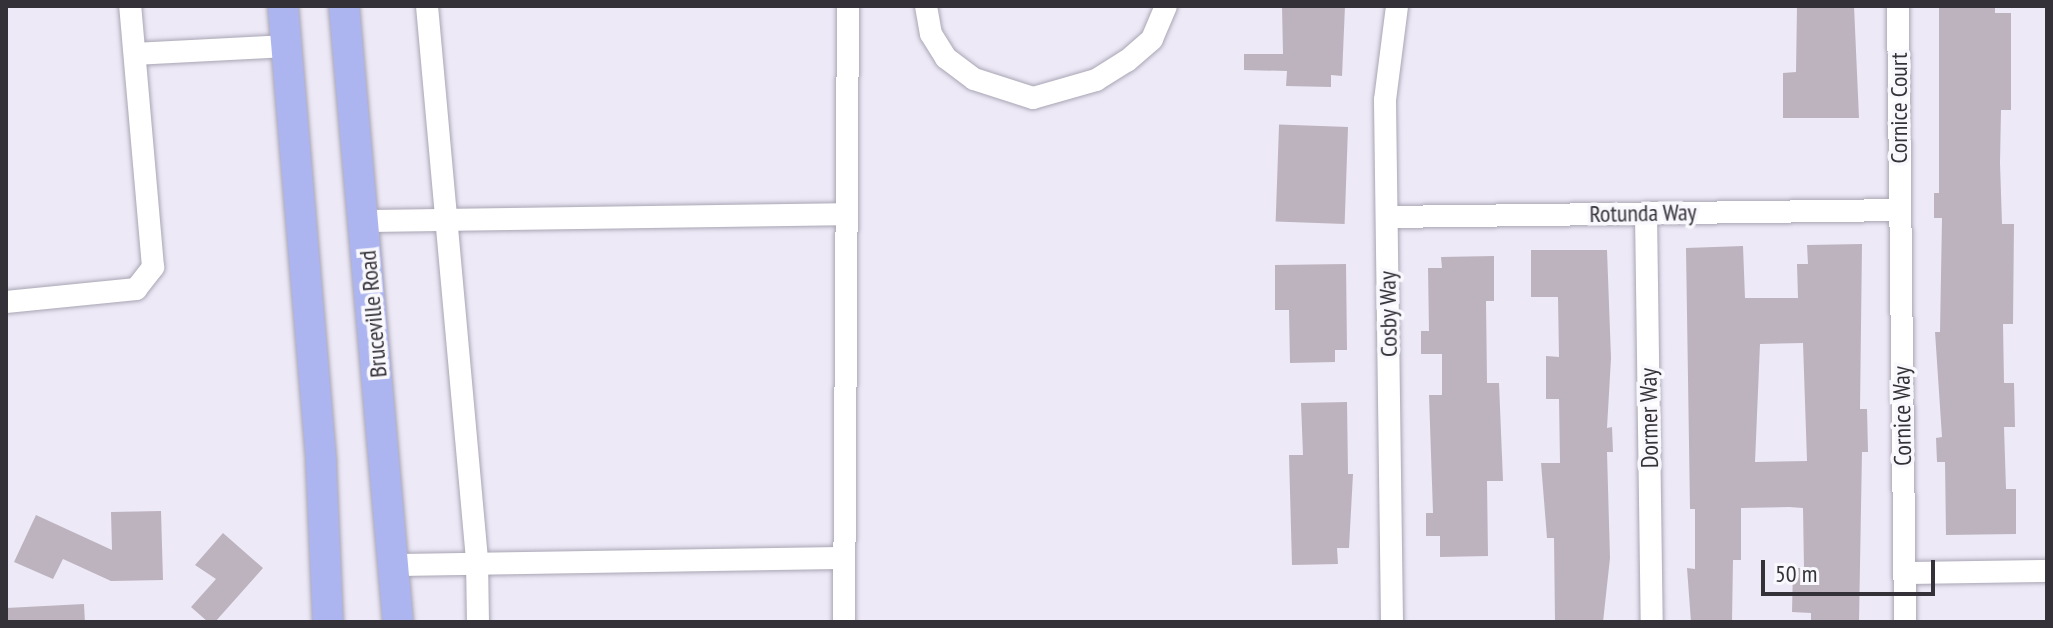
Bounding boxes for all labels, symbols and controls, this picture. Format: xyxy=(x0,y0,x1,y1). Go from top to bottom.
street label: Cornice Court xyxy=(1885,53,1913,163)
street label: Rotunda Way xyxy=(1589,198,1697,228)
street label: Bruceville Road xyxy=(353,249,393,379)
street label: Cosby Way xyxy=(1373,270,1403,358)
street label: Cornice Way xyxy=(1887,366,1917,466)
street label: Dormer Way xyxy=(1634,367,1664,469)
scale bar xyxy=(1765,544,1939,594)
text: 50 m xyxy=(1775,558,1817,589)

